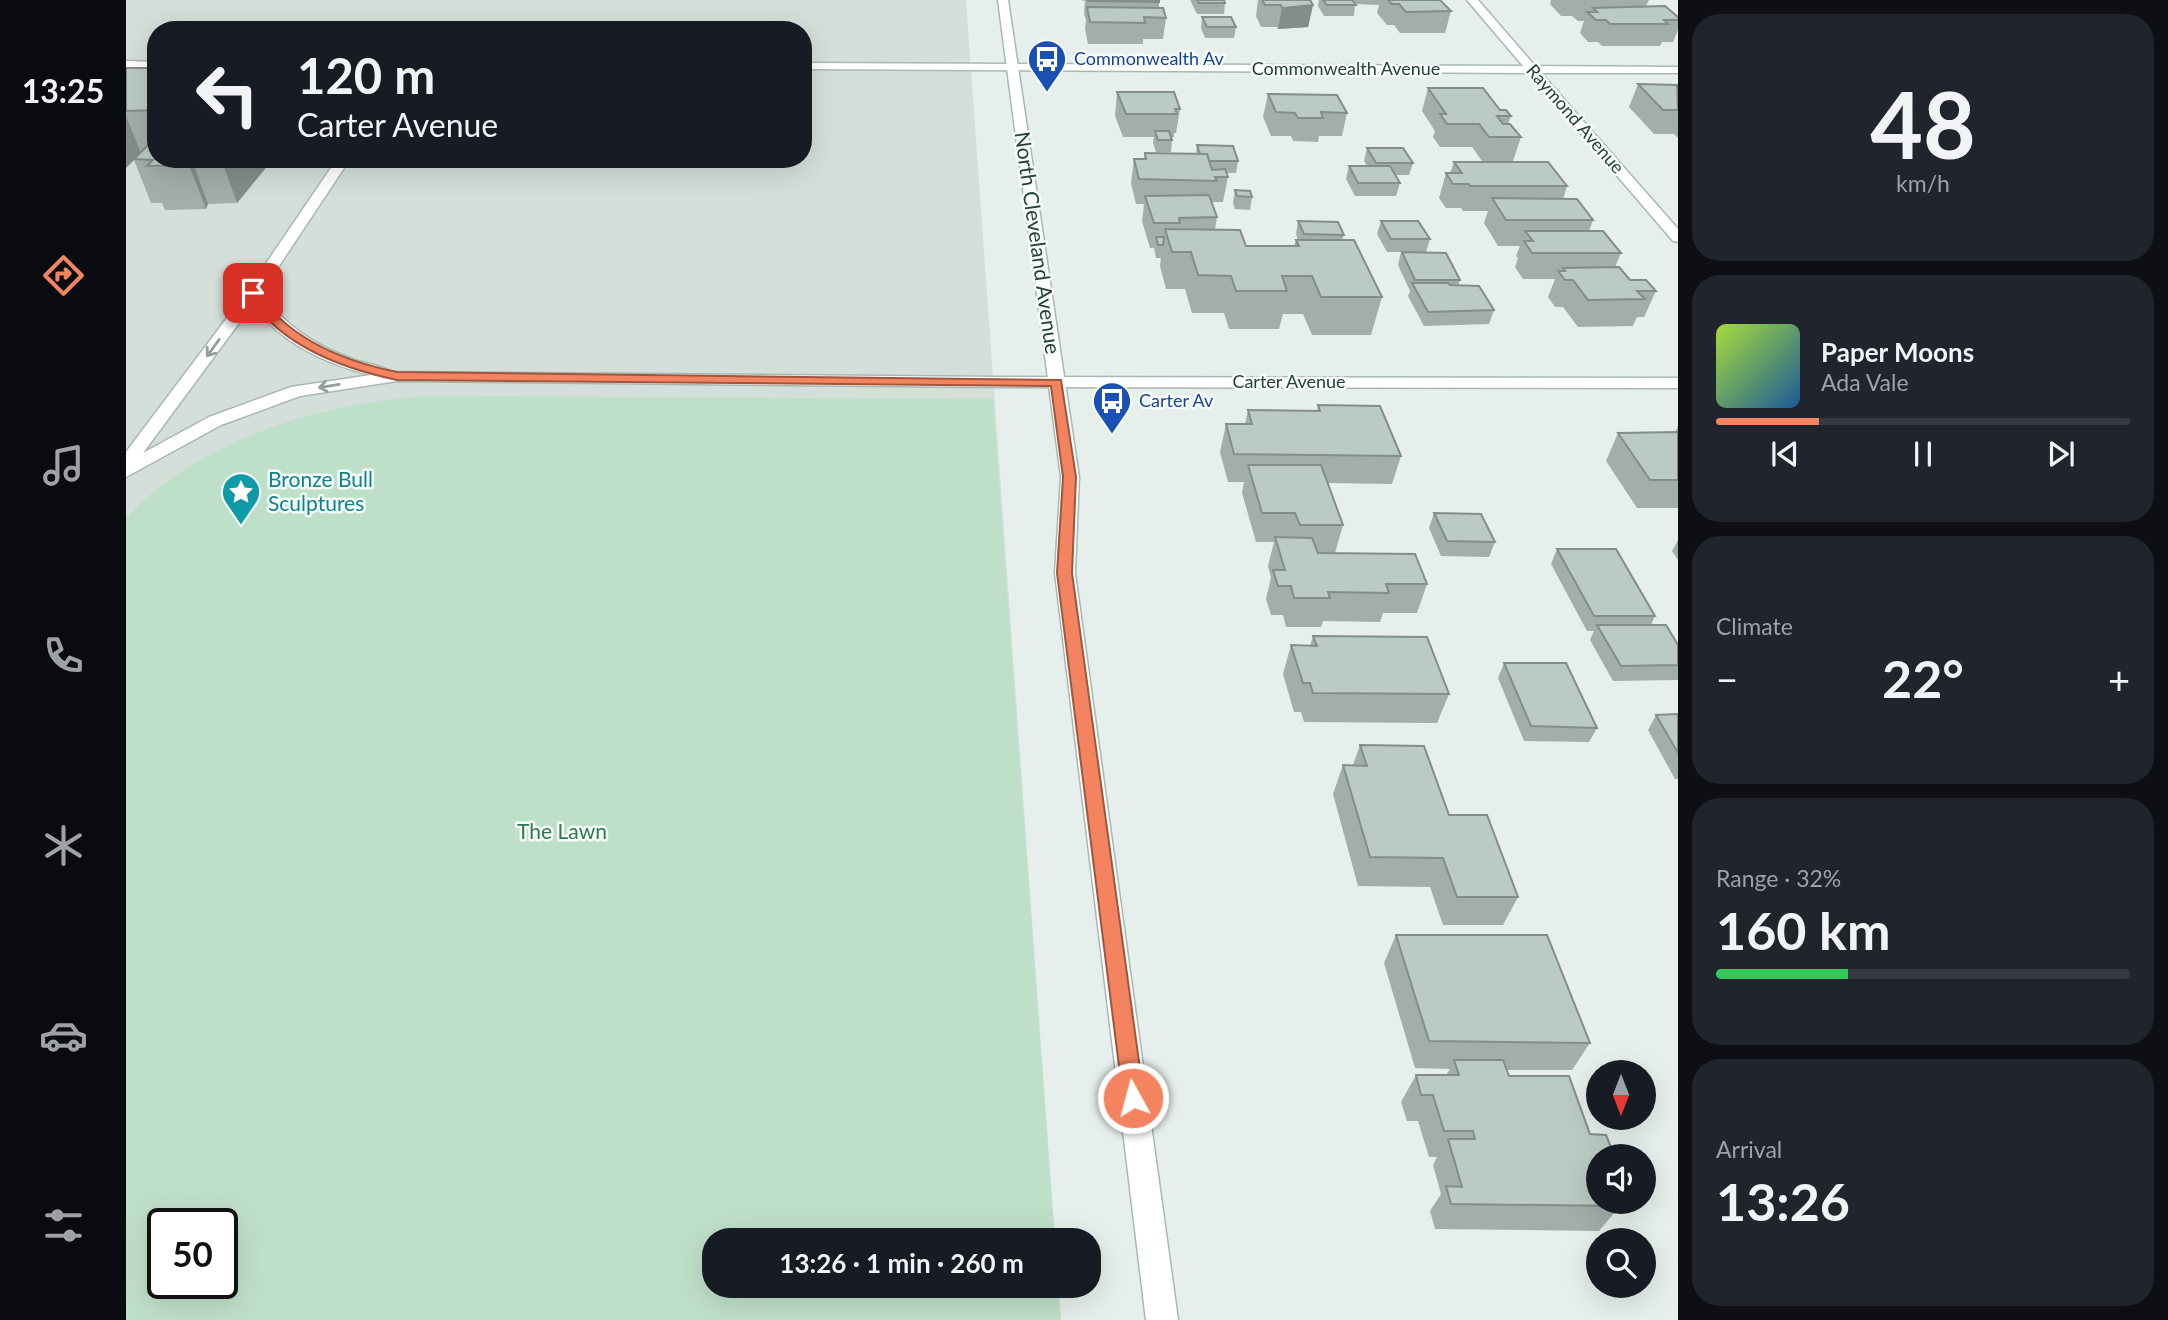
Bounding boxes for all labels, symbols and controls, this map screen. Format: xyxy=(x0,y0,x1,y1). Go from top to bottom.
bus stop icon: Commonwealth Av xyxy=(1026,38,1068,93)
text: 120 m xyxy=(297,46,435,104)
place label: Commonwealth Av xyxy=(1074,47,1225,69)
icon: left xyxy=(182,49,273,140)
street label: Commonwealth Avenue xyxy=(1252,57,1440,79)
street label: Raymond Avenue xyxy=(1522,59,1629,178)
text: 48 xyxy=(1870,69,1976,178)
text: 13:25 xyxy=(22,71,104,110)
text: Carter Avenue xyxy=(297,105,498,144)
street label: North Cleveland Avenue xyxy=(1010,130,1066,356)
text: km/h xyxy=(1896,169,1950,197)
icon: directions xyxy=(39,251,88,300)
pin xyxy=(223,263,283,323)
icon: arrive xyxy=(234,274,272,312)
text: Paper Moons xyxy=(1821,336,1974,368)
one-way arrow xyxy=(205,338,220,357)
text: Ada Vale xyxy=(1821,368,1909,396)
street label: Carter Avenue xyxy=(1232,370,1346,392)
one-way arrow xyxy=(318,380,341,393)
bus stop icon: Carter Av xyxy=(1091,380,1133,435)
place label: Carter Av xyxy=(1139,389,1214,411)
icon: previous xyxy=(1766,435,1804,473)
icon: pause xyxy=(1904,435,1942,473)
icon: next xyxy=(2042,435,2080,473)
icon: music xyxy=(39,441,88,490)
place label: Bronze Bull Sculptures xyxy=(268,466,373,515)
place icon: Bronze Bull Sculptures xyxy=(220,471,262,526)
text: Climate xyxy=(1716,612,1793,640)
icon: phone xyxy=(39,631,88,680)
text: 22° xyxy=(1882,647,1964,709)
text: − xyxy=(1716,656,1738,702)
text: + xyxy=(2108,656,2130,702)
park label: The Lawn xyxy=(517,818,607,843)
icon: climate xyxy=(39,821,88,870)
text: Range · 32% xyxy=(1716,864,1841,892)
text: 160 km xyxy=(1716,899,1890,961)
icon: car xyxy=(39,1011,88,1060)
north arrow xyxy=(1586,1060,1656,1130)
map controls xyxy=(1586,1060,1656,1298)
position arrow xyxy=(1096,1061,1170,1135)
text: Arrival xyxy=(1716,1135,1782,1163)
button: sound xyxy=(1586,1144,1656,1214)
text: 13:26 xyxy=(1716,1170,1850,1232)
icon: filters xyxy=(39,1201,88,1250)
speed limit sign: 50 xyxy=(147,1208,238,1299)
button: search xyxy=(1586,1228,1656,1298)
text: 13:26 · 1 min · 260 m xyxy=(779,1247,1024,1279)

